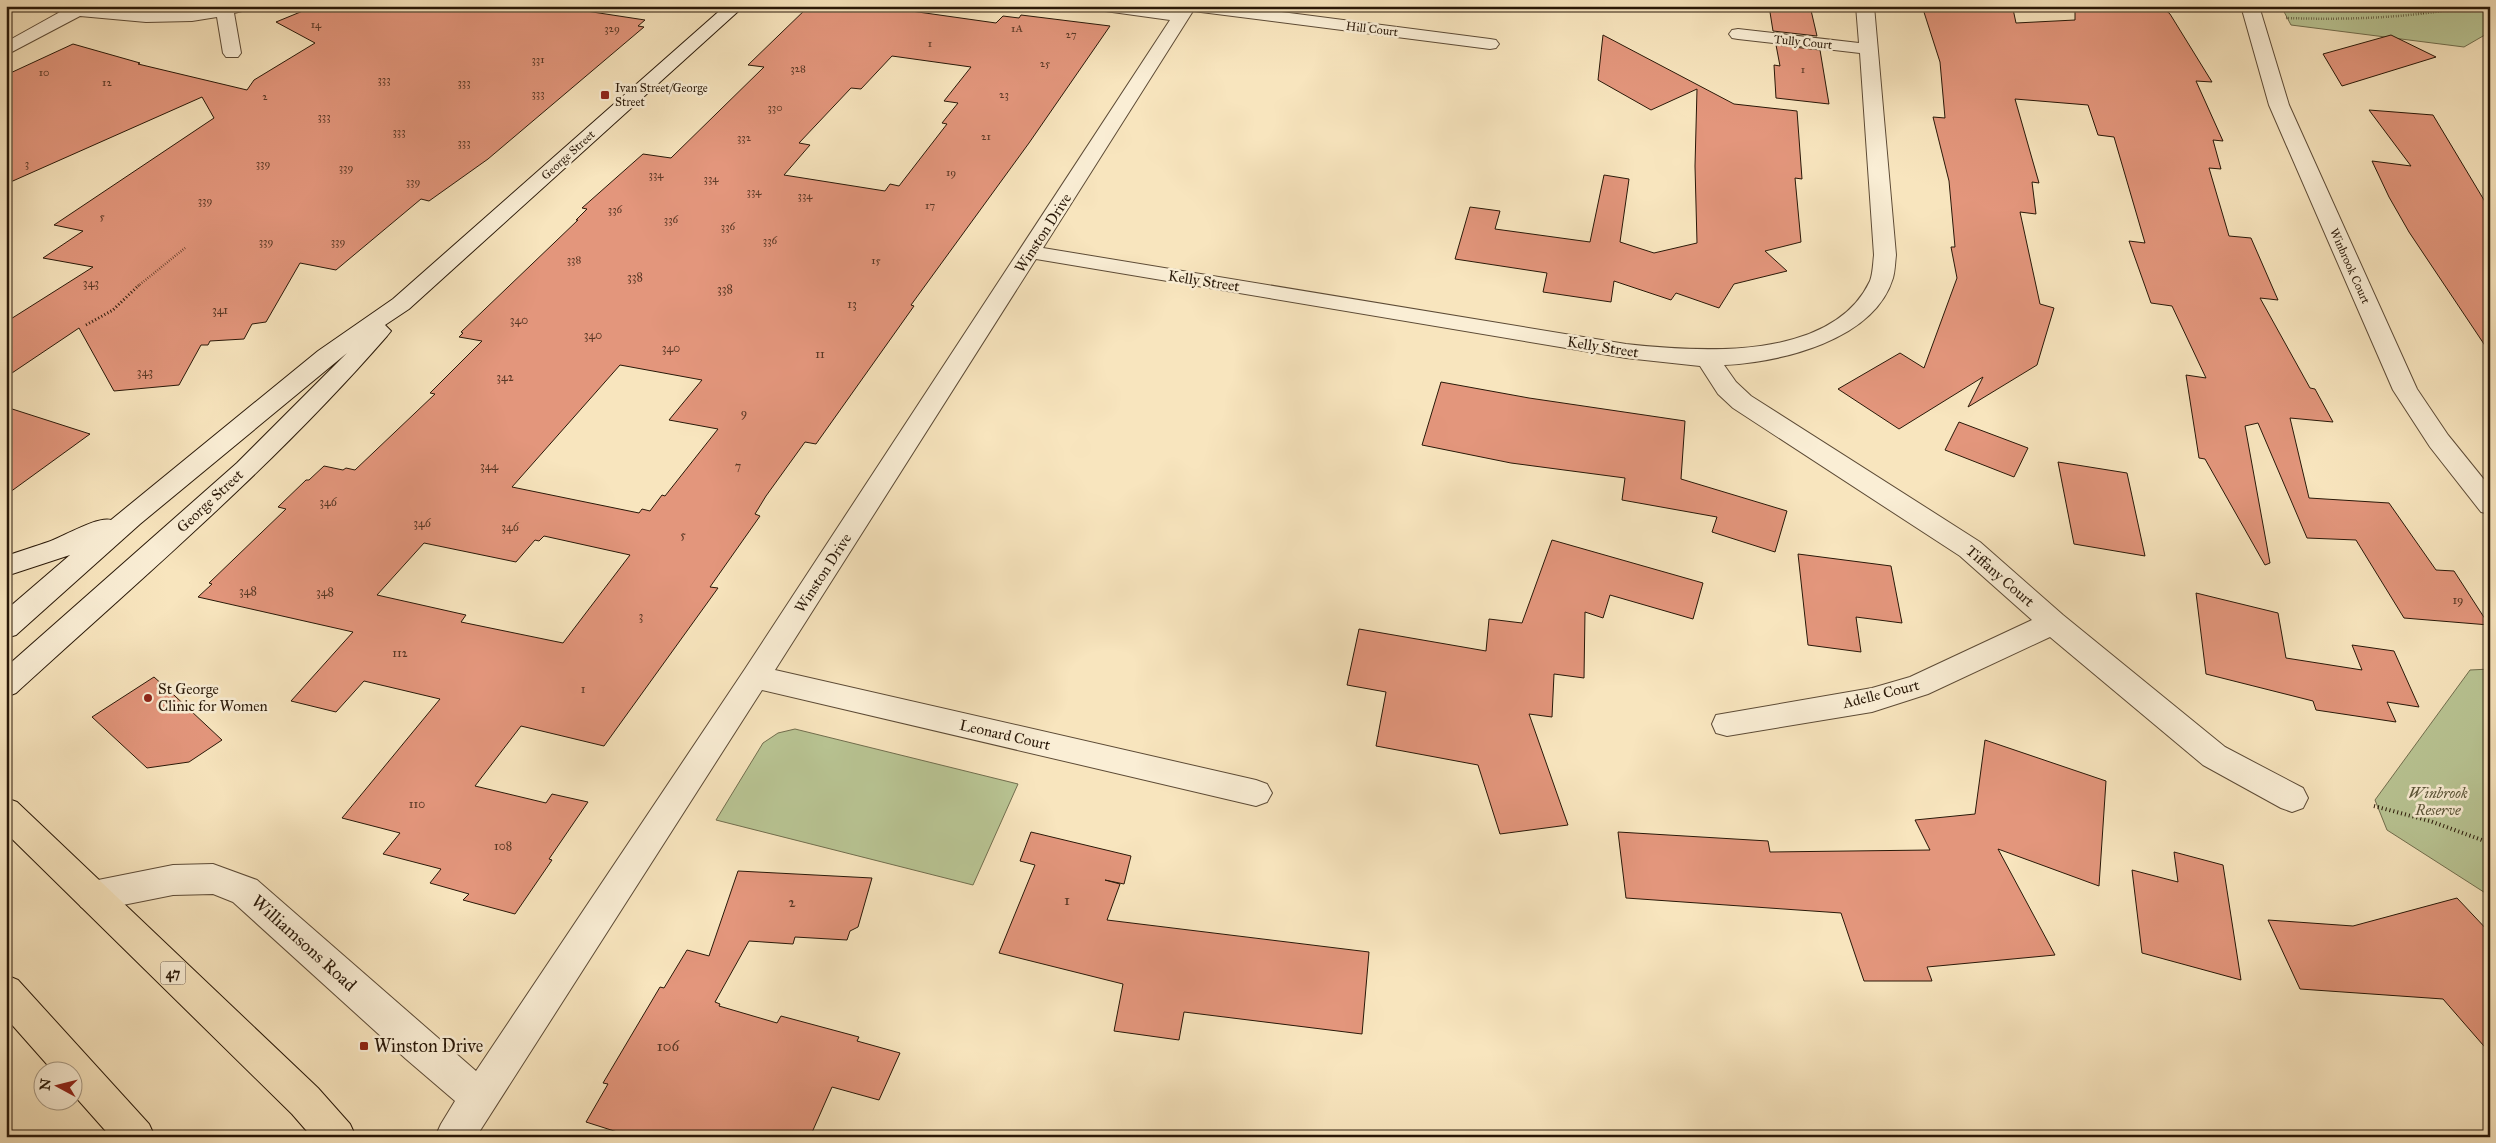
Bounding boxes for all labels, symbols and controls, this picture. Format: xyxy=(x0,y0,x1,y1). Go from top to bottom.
house number: 14 xyxy=(311,18,322,31)
street label: Hill Court xyxy=(1345,19,1400,39)
house number: 329 xyxy=(604,22,620,35)
house number: 1A xyxy=(1011,22,1023,35)
house number: 27 xyxy=(1066,28,1077,41)
street label: Tully Court xyxy=(1773,32,1834,52)
house number: 1 xyxy=(928,37,932,50)
house number: 331 xyxy=(531,53,545,66)
house number: 25 xyxy=(1040,57,1050,70)
house number: 328 xyxy=(790,62,806,75)
house number: 1 xyxy=(1801,63,1805,76)
house number: 10 xyxy=(39,66,49,79)
house number: 333 xyxy=(377,73,391,86)
house number: 12 xyxy=(102,76,112,89)
house number: 333 xyxy=(457,76,471,89)
place label: Ivan Street/George Street xyxy=(615,81,708,109)
house number: 333 xyxy=(531,87,545,100)
house number: 23 xyxy=(999,88,1009,101)
marker: Ivan Street/George Street xyxy=(599,89,611,101)
house number: 2 xyxy=(262,90,268,103)
house number: 330 xyxy=(767,101,783,114)
house number: 333 xyxy=(317,110,331,123)
house number: 333 xyxy=(392,125,406,138)
street label: George Street xyxy=(538,127,599,183)
house number: 21 xyxy=(981,130,991,143)
house number: 332 xyxy=(737,131,752,144)
house number: 333 xyxy=(457,136,471,149)
house number: 3 xyxy=(25,157,29,170)
house number: 339 xyxy=(256,157,270,170)
house number: 339 xyxy=(339,161,353,174)
house number: 19 xyxy=(946,166,956,179)
house number: 334 xyxy=(649,168,664,181)
house number: 334 xyxy=(704,172,719,185)
house number: 339 xyxy=(406,175,420,188)
house number: 334 xyxy=(747,185,762,198)
house number: 334 xyxy=(798,189,813,202)
street label: Winston Drive xyxy=(1011,190,1075,276)
house number: 339 xyxy=(198,194,212,207)
house number: 17 xyxy=(925,199,935,212)
house number: 336 xyxy=(608,203,623,216)
house number: 5 xyxy=(99,210,105,223)
house number: 336 xyxy=(664,213,679,226)
house number: 336 xyxy=(721,220,736,233)
street label: Winbrook Court xyxy=(2327,226,2373,307)
house number: 336 xyxy=(763,234,778,247)
house number: 339 xyxy=(259,235,273,248)
house number: 339 xyxy=(331,235,345,248)
house number: 338 xyxy=(567,253,581,266)
house number: 15 xyxy=(871,254,881,267)
street label: Kelly Street xyxy=(1167,266,1242,296)
house number: 338 xyxy=(627,270,643,284)
house number: 343 xyxy=(83,276,99,290)
house number: 338 xyxy=(717,282,733,296)
house number: 13 xyxy=(847,297,857,311)
house number: 341 xyxy=(212,303,228,317)
house number: 340 xyxy=(510,313,528,327)
house number: 340 xyxy=(584,328,602,342)
street label: Kelly Street xyxy=(1566,332,1641,362)
house number: 340 xyxy=(662,341,680,355)
house number: 11 xyxy=(815,347,825,361)
house number: 343 xyxy=(137,365,153,379)
house number: 342 xyxy=(496,370,514,384)
house number: 9 xyxy=(741,406,747,420)
house number: 344 xyxy=(480,459,498,473)
house number: 7 xyxy=(735,459,741,473)
street label: George Street xyxy=(173,465,247,536)
house number: 346 xyxy=(319,495,338,509)
house number: 346 xyxy=(413,516,432,530)
house number: 346 xyxy=(501,520,520,534)
house number: 5 xyxy=(680,528,686,542)
street label: Winston Drive xyxy=(791,530,855,616)
street label: Tiffany Court xyxy=(1962,541,2038,611)
house number: 348 xyxy=(239,584,257,598)
house number: 348 xyxy=(316,585,334,599)
house number: 19 xyxy=(2452,593,2464,607)
house number: 3 xyxy=(639,609,644,623)
house number: 112 xyxy=(392,646,408,660)
street label: Adelle Court xyxy=(1840,676,1922,712)
place label: St George Clinic for Women xyxy=(158,680,268,715)
house number: 1 xyxy=(581,682,586,696)
marker: St George Clinic for Women xyxy=(142,692,154,704)
street label: Leonard Court xyxy=(958,716,1053,754)
park label: Winbrook Reserve xyxy=(2408,784,2468,819)
house number: 110 xyxy=(409,797,425,811)
house number: 108 xyxy=(494,839,512,853)
street label: Williamsons Road xyxy=(247,890,361,996)
house number: 1 xyxy=(1064,891,1070,909)
house number: 2 xyxy=(788,893,796,911)
road number: 47 xyxy=(160,961,186,984)
place label: Winston Drive xyxy=(374,1035,483,1057)
house number: 106 xyxy=(657,1037,680,1055)
marker: Winston Drive xyxy=(358,1040,370,1052)
north arrow xyxy=(32,1060,82,1110)
text: N xyxy=(36,1077,55,1091)

